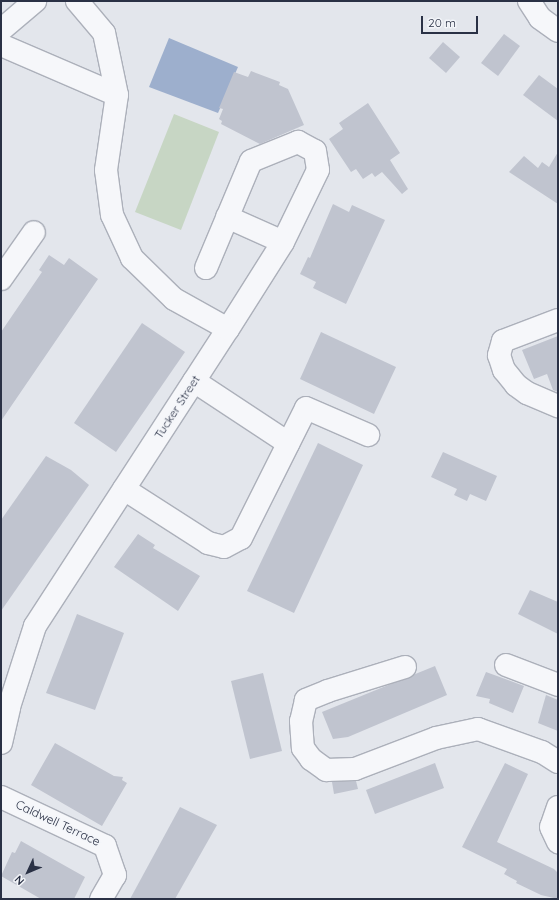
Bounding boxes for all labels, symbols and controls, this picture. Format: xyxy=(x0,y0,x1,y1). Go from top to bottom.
scale bar xyxy=(423,8,480,34)
text: 20 m xyxy=(428,15,456,30)
street label: Tucker Street xyxy=(151,373,203,441)
street label: Caldwell Terrace xyxy=(13,797,103,849)
north arrow xyxy=(8,852,48,892)
text: N xyxy=(12,873,27,888)

